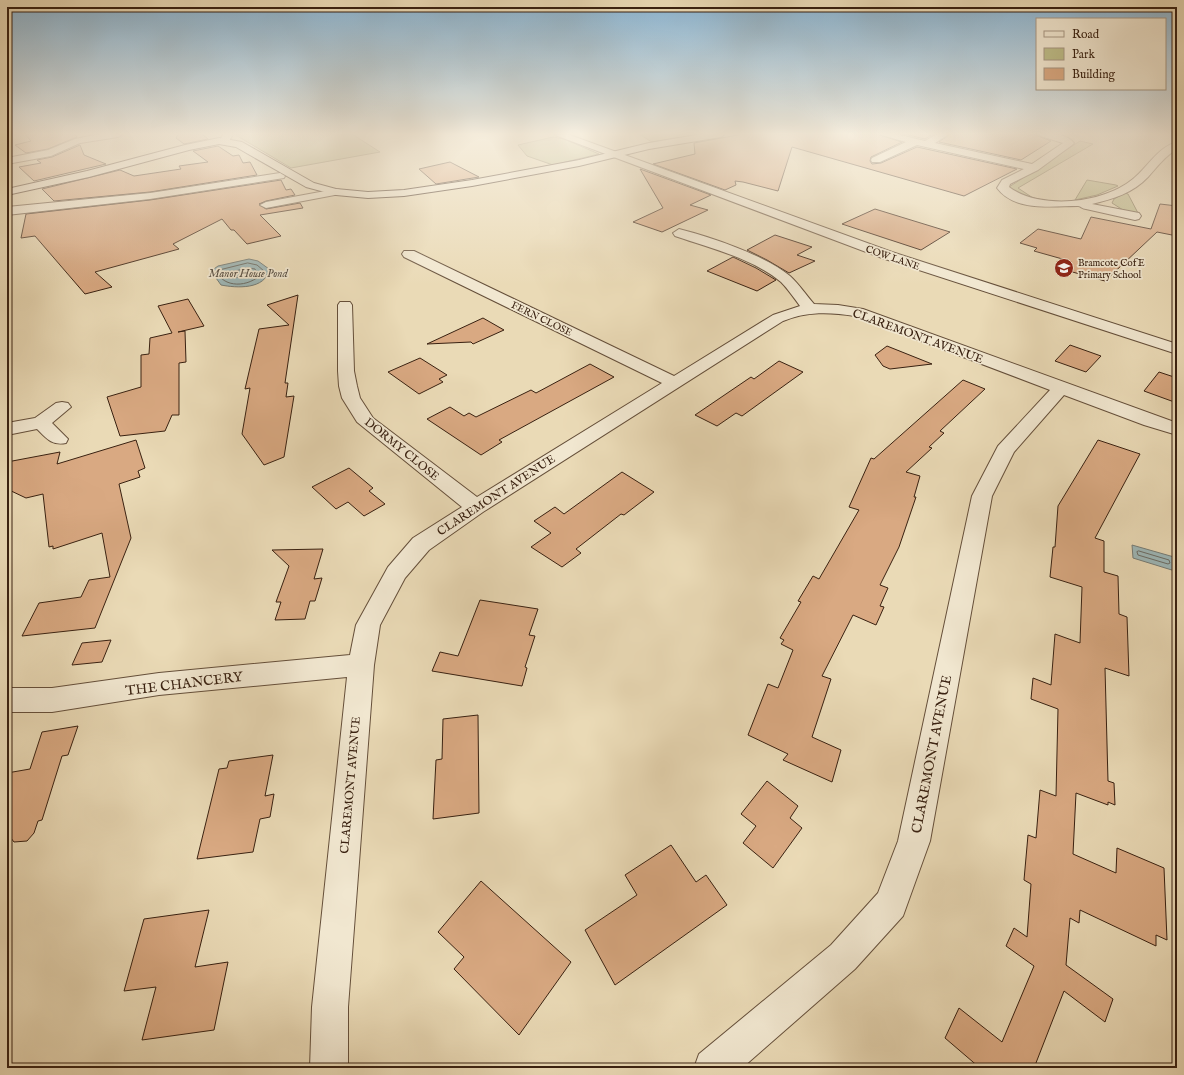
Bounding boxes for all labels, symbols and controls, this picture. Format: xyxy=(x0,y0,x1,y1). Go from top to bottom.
legend xyxy=(1036,18,1166,90)
text: Road xyxy=(1072,27,1100,42)
text: Park xyxy=(1072,47,1095,62)
text: Building xyxy=(1072,67,1116,82)
street label: COW LANE xyxy=(864,243,921,274)
school or university icon: Bramcote CofE Primary School xyxy=(1053,257,1075,279)
place label: Bramcote CofE Primary School xyxy=(1078,257,1145,282)
water label: Manor House Pond xyxy=(208,267,288,281)
street label: FERN CLOSE xyxy=(509,299,574,340)
street label: CLAREMONT AVENUE xyxy=(850,306,985,367)
street label: DORMY CLOSE xyxy=(361,415,442,484)
street label: CLAREMONT AVENUE xyxy=(434,452,558,539)
street label: THE CHANCERY xyxy=(124,668,245,700)
street label: CLAREMONT AVENUE xyxy=(908,673,956,835)
street label: CLAREMONT AVENUE xyxy=(337,716,364,854)

